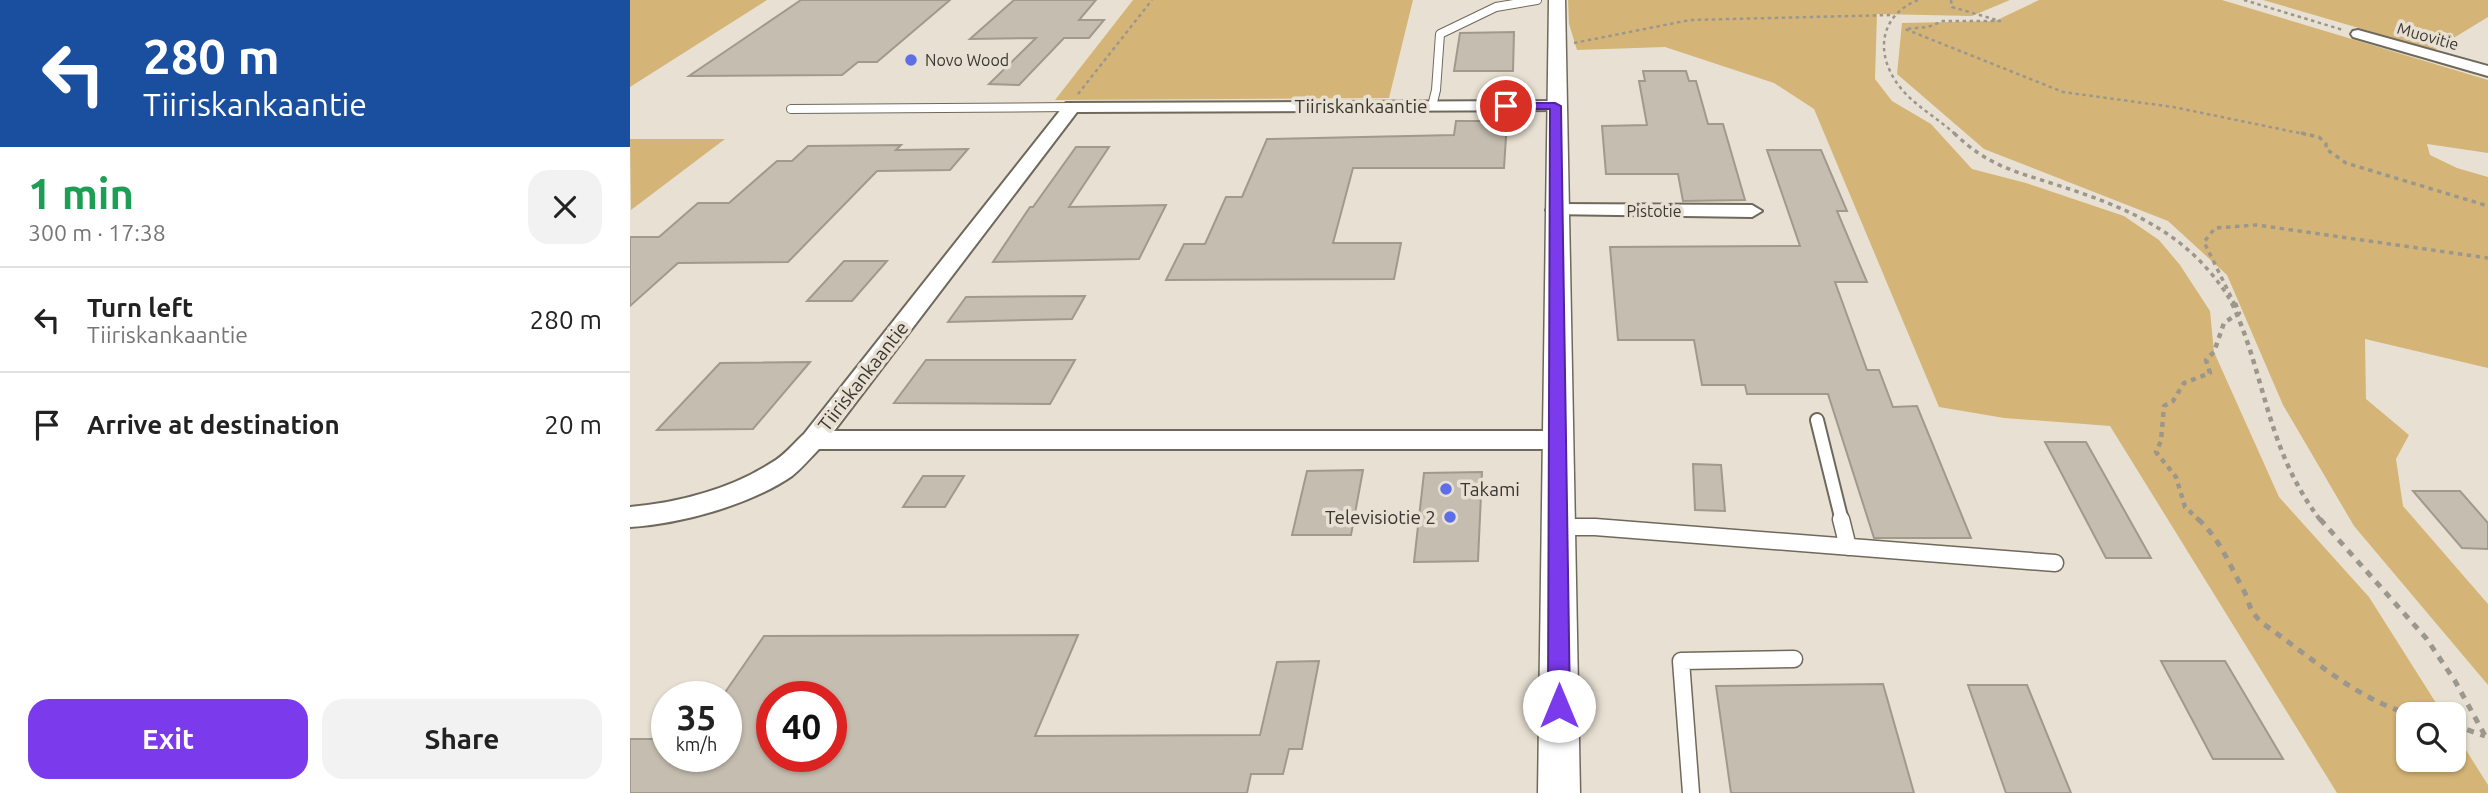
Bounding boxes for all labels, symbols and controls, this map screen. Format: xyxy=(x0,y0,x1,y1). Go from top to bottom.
street label: Muovitie xyxy=(2395,19,2461,53)
icon: left xyxy=(28,28,119,119)
text: 280 m xyxy=(143,28,280,83)
place label: Novo Wood xyxy=(925,51,1009,69)
marker: Novo Wood xyxy=(903,52,919,68)
pin xyxy=(1476,76,1536,136)
text: Tiiriskankaantie xyxy=(143,86,367,122)
icon: arrive xyxy=(1487,87,1525,125)
street label: Tiiriskankaantie xyxy=(1294,95,1428,117)
text: 1 min xyxy=(28,170,134,217)
button: close xyxy=(528,170,602,244)
street label: Pistotie xyxy=(1626,202,1682,220)
text: 300 m · 17:38 xyxy=(28,220,166,245)
text: Turn left xyxy=(87,293,193,322)
icon: left xyxy=(28,301,66,339)
text: 280 m xyxy=(530,305,602,334)
street label: Tiiriskankaantie xyxy=(813,317,913,435)
text: Tiiriskankaantie xyxy=(87,322,248,347)
icon: arrive xyxy=(28,406,66,444)
text: Arrive at destination xyxy=(87,410,340,439)
text: 20 m xyxy=(544,410,602,439)
place label: Takami xyxy=(1460,478,1520,500)
marker: Takami xyxy=(1438,481,1454,497)
place label: Televisiotie 2 xyxy=(1325,506,1436,528)
marker: Televisiotie 2 xyxy=(1442,509,1458,525)
position arrow xyxy=(1522,669,1596,743)
speed limit sign: 40 xyxy=(756,681,847,772)
text: 35 xyxy=(677,697,716,737)
button: Exit xyxy=(28,699,308,779)
button: Share xyxy=(322,699,602,779)
map controls xyxy=(2396,702,2466,772)
button: search xyxy=(2396,702,2466,772)
text: km/h xyxy=(676,734,717,754)

